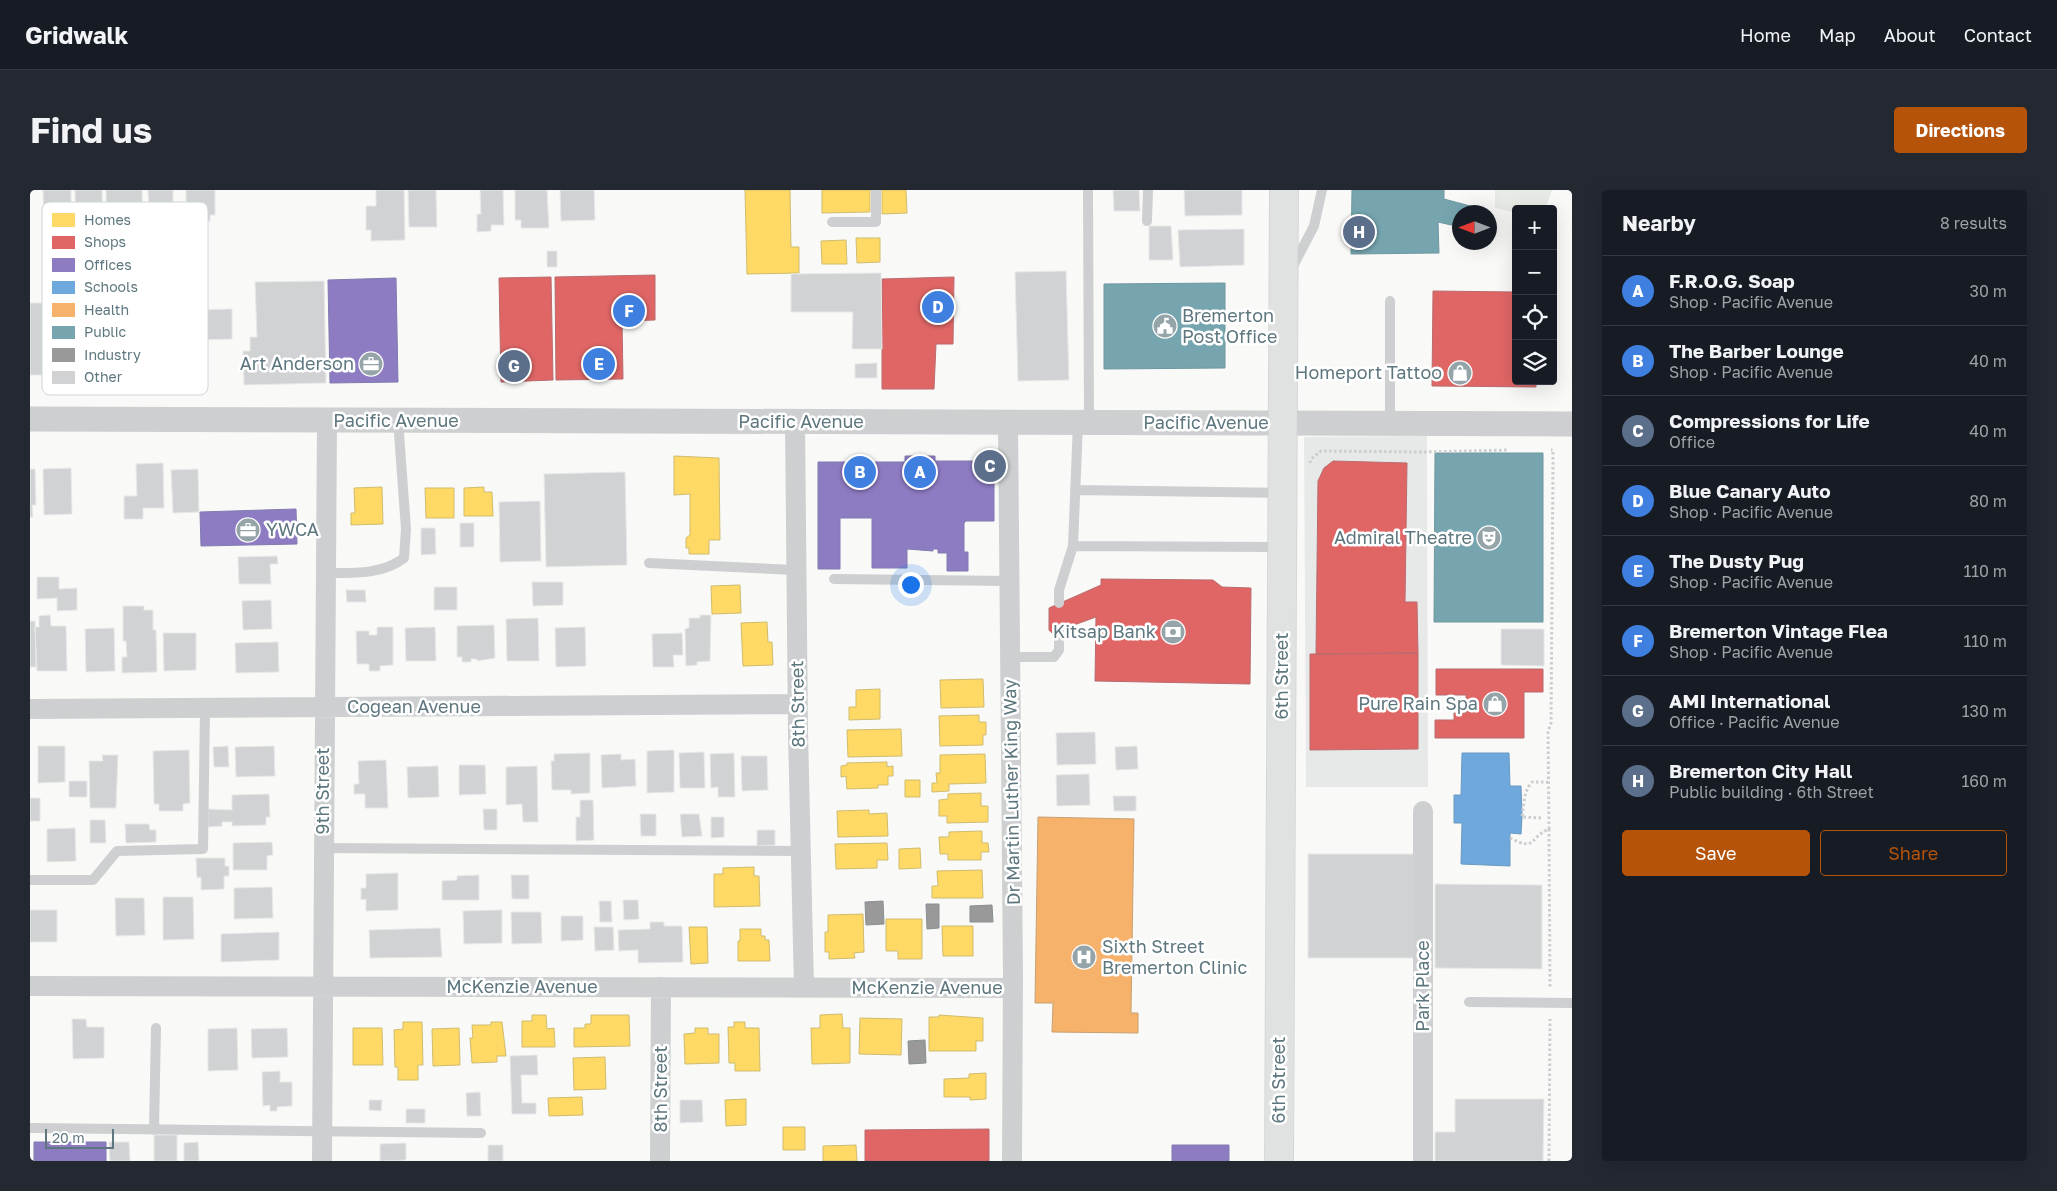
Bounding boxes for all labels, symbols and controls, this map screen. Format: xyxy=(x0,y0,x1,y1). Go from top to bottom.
text: Gridwalk xyxy=(25,20,129,49)
text: Home xyxy=(1740,24,1791,46)
text: Map xyxy=(1819,24,1856,46)
text: About xyxy=(1884,24,1936,46)
text: Contact xyxy=(1964,24,2032,46)
button: Directions xyxy=(1894,107,2027,153)
text: Find us xyxy=(30,109,152,151)
legend xyxy=(42,202,208,395)
north arrow xyxy=(1452,205,1497,250)
map controls xyxy=(1512,205,1557,385)
button: + xyxy=(1512,205,1557,250)
text: Nearby xyxy=(1622,210,1696,236)
text: Homes xyxy=(84,211,131,228)
pin: H xyxy=(1343,213,1375,251)
text: 8 results xyxy=(1940,213,2007,233)
text: Shops xyxy=(84,233,126,250)
button: − xyxy=(1512,250,1557,295)
text: Offices xyxy=(84,256,132,273)
text: F.R.O.G. Soap xyxy=(1669,269,1795,292)
text: Schools xyxy=(84,278,138,295)
text: A xyxy=(1632,281,1644,301)
text: 30 m xyxy=(1970,281,2007,301)
pin: D xyxy=(922,288,954,326)
pin: F xyxy=(613,292,645,330)
text: Shop · Pacific Avenue xyxy=(1669,292,1833,312)
button: locate xyxy=(1512,295,1557,340)
text: Health xyxy=(84,301,129,318)
place label: Bremerton Post Office xyxy=(1182,304,1277,347)
public building icon: Bremerton Post Office xyxy=(1152,313,1178,339)
text: Public xyxy=(84,323,126,340)
text: The Barber Lounge xyxy=(1669,339,1844,362)
button: layers xyxy=(1512,340,1557,385)
pin: E xyxy=(583,345,615,383)
text: Industry xyxy=(84,346,141,363)
pin: G xyxy=(498,347,530,385)
office icon: Art Anderson xyxy=(358,351,384,377)
text: B xyxy=(1632,351,1644,371)
text: 40 m xyxy=(1969,351,2007,371)
place label: Art Anderson xyxy=(240,352,354,374)
shop icon: Homeport Tattoo xyxy=(1447,360,1473,386)
place label: Homeport Tattoo xyxy=(1295,361,1442,383)
text: Shop · Pacific Avenue xyxy=(1669,362,1833,382)
text: Other xyxy=(84,368,123,385)
street label: Pacific Avenue xyxy=(333,409,459,431)
text: Compressions for Life xyxy=(1669,409,1870,432)
street label: Pacific Avenue xyxy=(738,410,864,432)
street label: Pacific Avenue xyxy=(1143,411,1269,433)
text: C xyxy=(1632,421,1644,441)
text: 40 m xyxy=(1969,421,2007,441)
text: Office xyxy=(1669,432,1715,452)
pin: C xyxy=(974,447,1006,485)
pin: B xyxy=(844,453,876,491)
pin: A xyxy=(904,453,936,491)
text: Blue Canary Auto xyxy=(1669,479,1831,502)
text: D xyxy=(1632,491,1644,511)
text: 80 m xyxy=(1969,491,2007,511)
text: Shop · Pacific Avenue xyxy=(1669,502,1833,522)
office icon: YWCA xyxy=(235,517,261,543)
place label: YWCA xyxy=(266,518,319,540)
theatre icon: Admiral Theatre xyxy=(1476,525,1502,551)
place label: Admiral Theatre xyxy=(1334,526,1472,548)
text: The Dusty Pug xyxy=(1669,549,1804,572)
text: E xyxy=(1633,561,1643,581)
text: 110 m xyxy=(1963,561,2007,581)
your location xyxy=(898,572,924,598)
text: Shop · Pacific Avenue xyxy=(1669,572,1833,592)
bank icon: Kitsap Bank xyxy=(1160,619,1186,645)
text: Bremerton Vintage Flea xyxy=(1669,619,1888,642)
place label: Kitsap Bank xyxy=(1053,620,1156,642)
text: F xyxy=(1633,631,1643,651)
text: 110 m xyxy=(1963,631,2007,651)
street label: 6th Street xyxy=(1270,633,1292,719)
text: Shop · Pacific Avenue xyxy=(1669,642,1833,662)
street label: 8th Street xyxy=(785,660,809,748)
street label: Dr Martin Luther King Way xyxy=(998,679,1024,905)
text: AMI International xyxy=(1669,689,1830,712)
shop icon: Pure Rain Spa xyxy=(1482,691,1508,717)
place label: Pure Rain Spa xyxy=(1358,692,1478,714)
street label: Cogean Avenue xyxy=(347,695,481,717)
text: G xyxy=(1632,701,1644,721)
text: 130 m xyxy=(1962,701,2007,721)
text: Office · Pacific Avenue xyxy=(1669,712,1839,732)
street label: 9th Street xyxy=(311,748,333,834)
text: Bremerton City Hall xyxy=(1669,759,1852,782)
text: H xyxy=(1632,771,1644,791)
text: 160 m xyxy=(1961,771,2007,791)
text: Public building · 6th Street xyxy=(1669,782,1874,802)
button: Save xyxy=(1622,830,1810,876)
button: Share xyxy=(1820,830,2007,876)
place label: Sixth Street Bremerton Clinic xyxy=(1102,935,1247,978)
street label: Park Place xyxy=(1411,940,1433,1032)
hospital icon: Sixth Street Bremerton Clinic xyxy=(1071,944,1097,970)
street label: McKenzie Avenue xyxy=(446,975,598,997)
street label: McKenzie Avenue xyxy=(851,976,1003,998)
street label: 6th Street xyxy=(1267,1037,1289,1123)
street label: 8th Street xyxy=(649,1045,671,1133)
scale bar xyxy=(45,1126,114,1149)
text: 20 m xyxy=(52,1129,85,1146)

